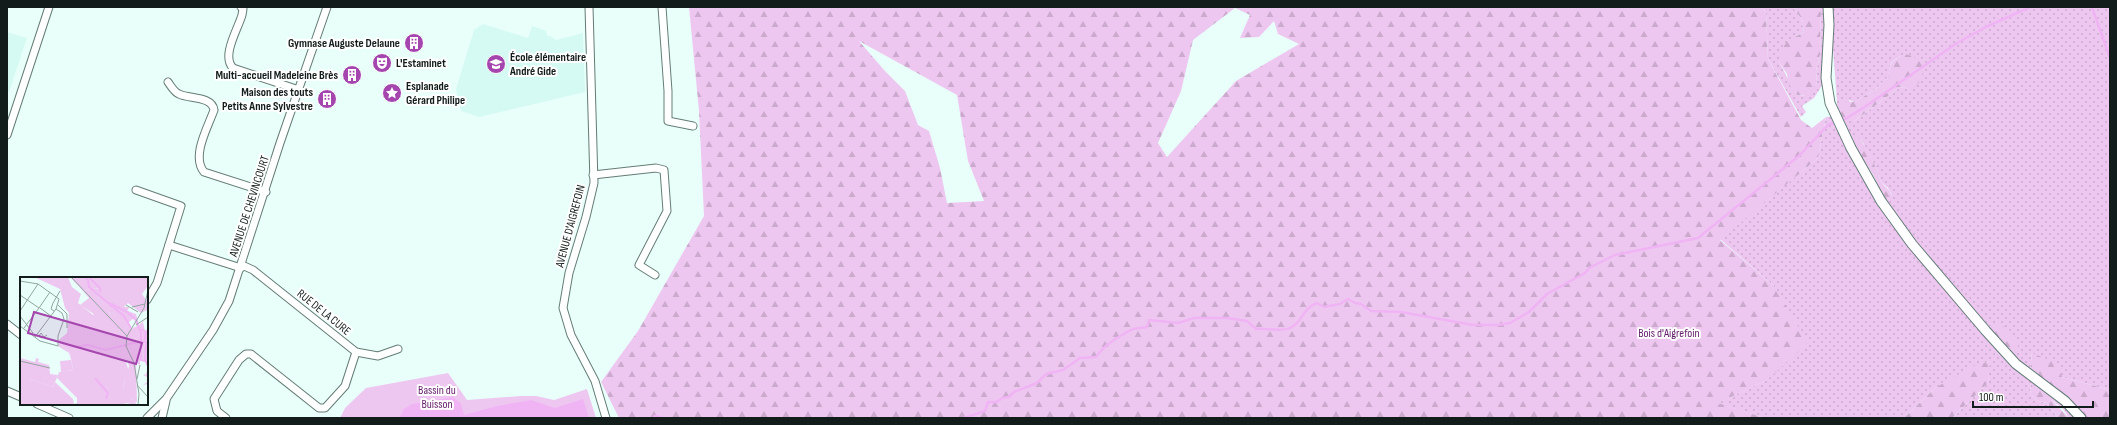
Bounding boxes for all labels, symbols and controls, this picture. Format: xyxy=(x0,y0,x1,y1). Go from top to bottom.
building icon: Gymnase Auguste Delaune xyxy=(403,32,425,54)
place label: Gymnase Auguste Delaune xyxy=(288,36,400,51)
place label: École élémentaire André Gide xyxy=(509,50,586,79)
theatre icon: L'Estaminet xyxy=(371,52,393,74)
school or university icon: École élémentaire André Gide xyxy=(485,53,507,75)
place label: L'Estaminet xyxy=(396,56,446,71)
building icon: Multi-accueil Madeleine Brès xyxy=(341,64,363,86)
place label: Multi-accueil Madeleine Brès xyxy=(215,68,338,83)
place label: Esplanade Gérard Philipe xyxy=(406,79,465,108)
place icon: Esplanade Gérard Philipe xyxy=(381,82,403,104)
place label: Maison des touts Petits Anne Sylvestre xyxy=(222,85,313,114)
building icon: Maison des touts Petits Anne Sylvestre xyxy=(316,88,338,110)
street label: AVENUE DE CHEVINCOURT xyxy=(226,154,273,260)
street label: AVENUE D'AIGREFOIN xyxy=(552,183,589,270)
inset map xyxy=(20,277,148,405)
street label: RUE DE LA CURE xyxy=(294,286,354,339)
park label: Bois d'Aigrefoin xyxy=(1638,326,1700,341)
park label: Bassin du Buisson xyxy=(418,383,456,412)
scale bar xyxy=(1973,383,2093,409)
text: 100 m xyxy=(1979,390,2004,405)

